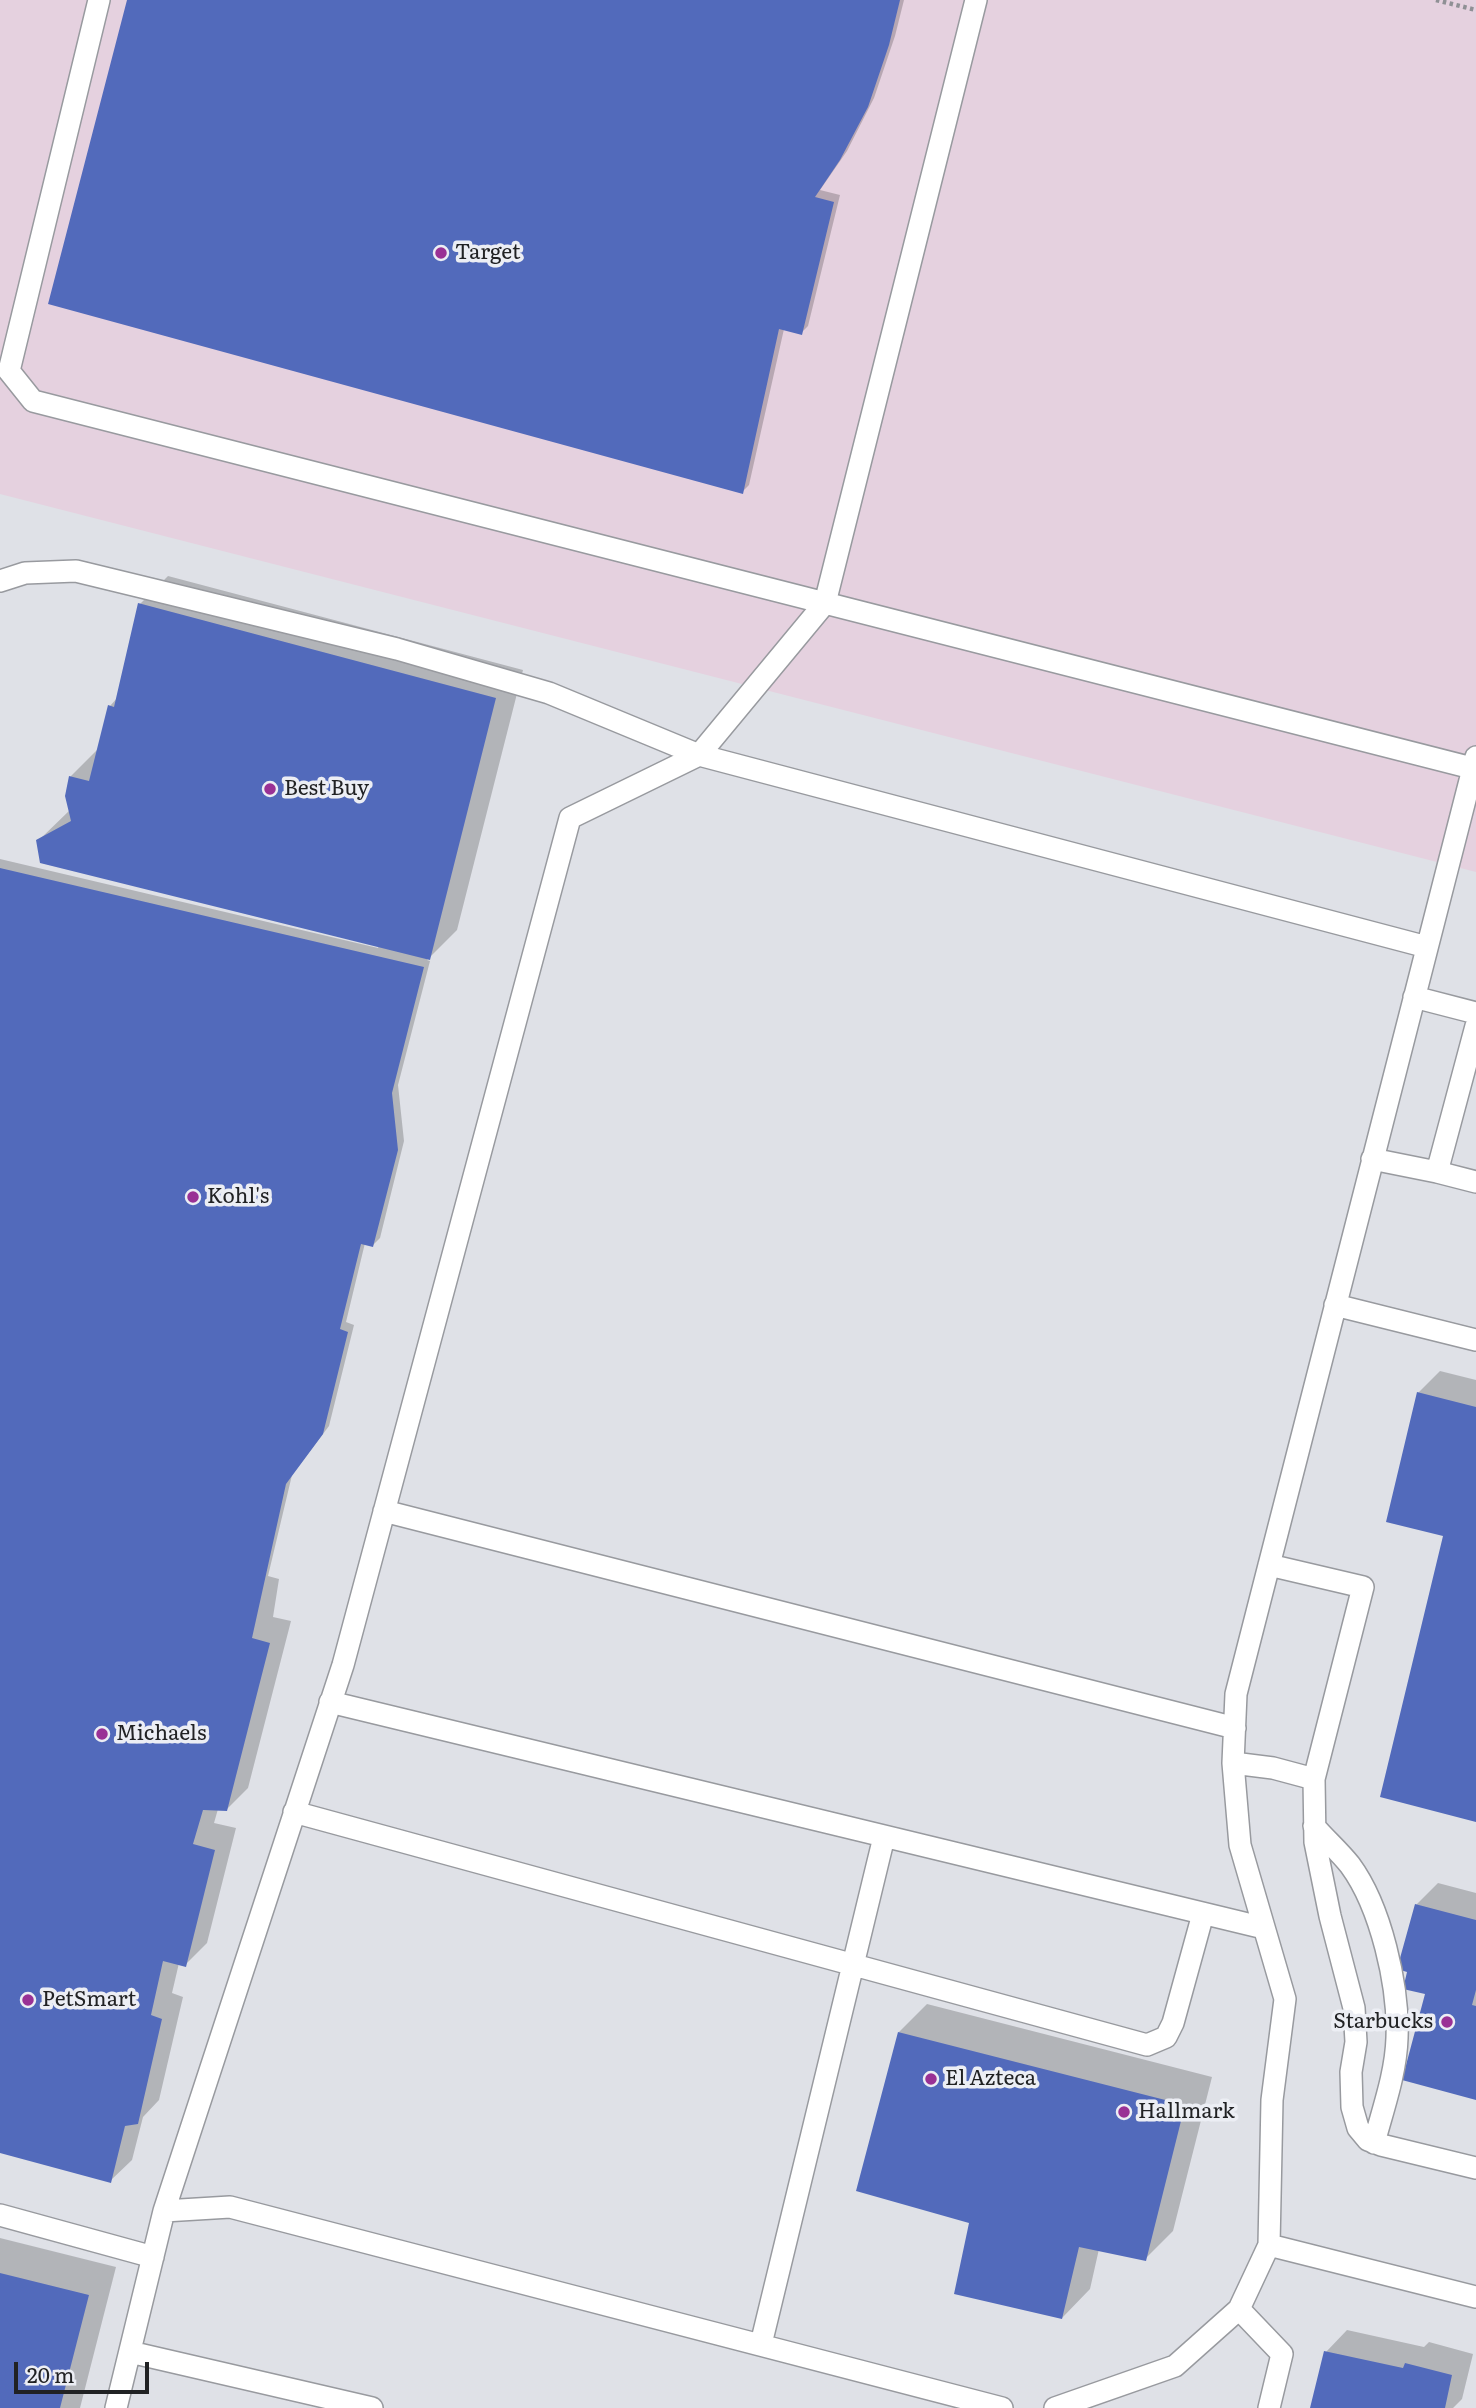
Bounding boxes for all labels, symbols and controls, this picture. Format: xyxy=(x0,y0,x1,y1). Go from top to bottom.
place label: Target xyxy=(455,240,520,266)
marker: Target xyxy=(433,245,449,261)
place label: Best Buy xyxy=(284,776,369,802)
marker: Best Buy xyxy=(262,781,278,797)
place label: Kohl's xyxy=(207,1184,269,1210)
marker: Kohl's xyxy=(185,1189,201,1205)
place label: Michaels xyxy=(116,1721,206,1747)
marker: Michaels xyxy=(94,1726,110,1742)
place label: PetSmart xyxy=(42,1987,136,2013)
marker: PetSmart xyxy=(20,1992,36,2008)
place label: Starbucks xyxy=(1333,2009,1433,2035)
marker: Starbucks xyxy=(1439,2014,1455,2030)
place label: El Azteca xyxy=(945,2066,1036,2092)
marker: El Azteca xyxy=(923,2071,939,2087)
place label: Hallmark xyxy=(1138,2099,1235,2125)
marker: Hallmark xyxy=(1116,2104,1132,2120)
scale bar xyxy=(18,2348,152,2392)
text: 20 m xyxy=(27,2358,74,2389)

